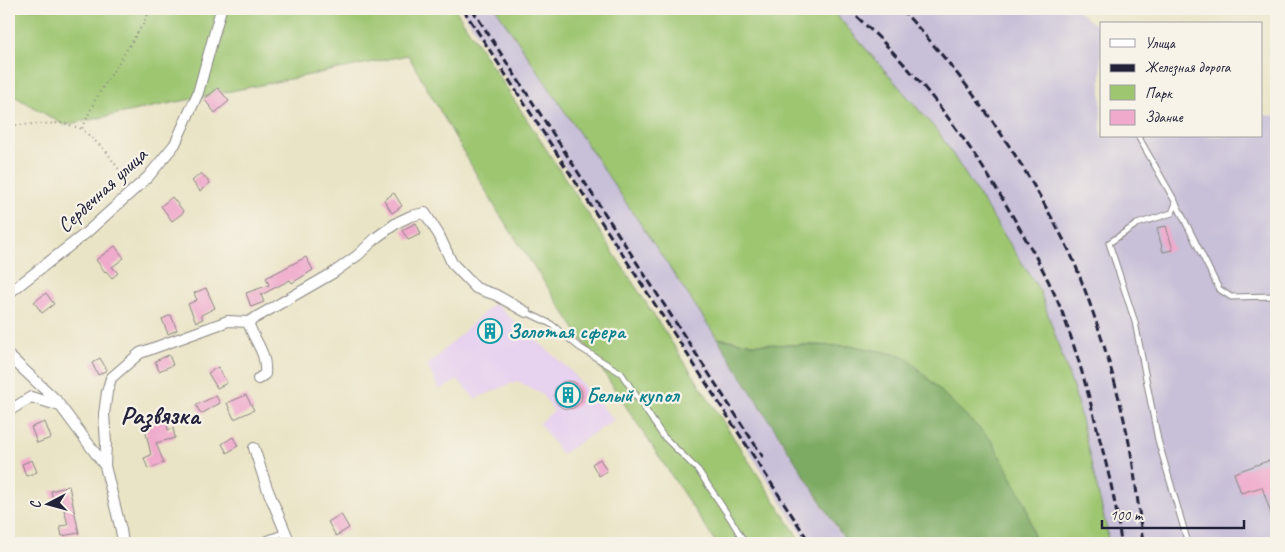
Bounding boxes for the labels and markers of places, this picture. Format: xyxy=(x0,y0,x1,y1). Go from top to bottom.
building icon: Золотая сфера xyxy=(477,318,503,344)
place label: Золотая сфера xyxy=(508,318,627,344)
building icon: Белый купол xyxy=(555,382,581,408)
place label: Белый купол xyxy=(586,382,681,408)

